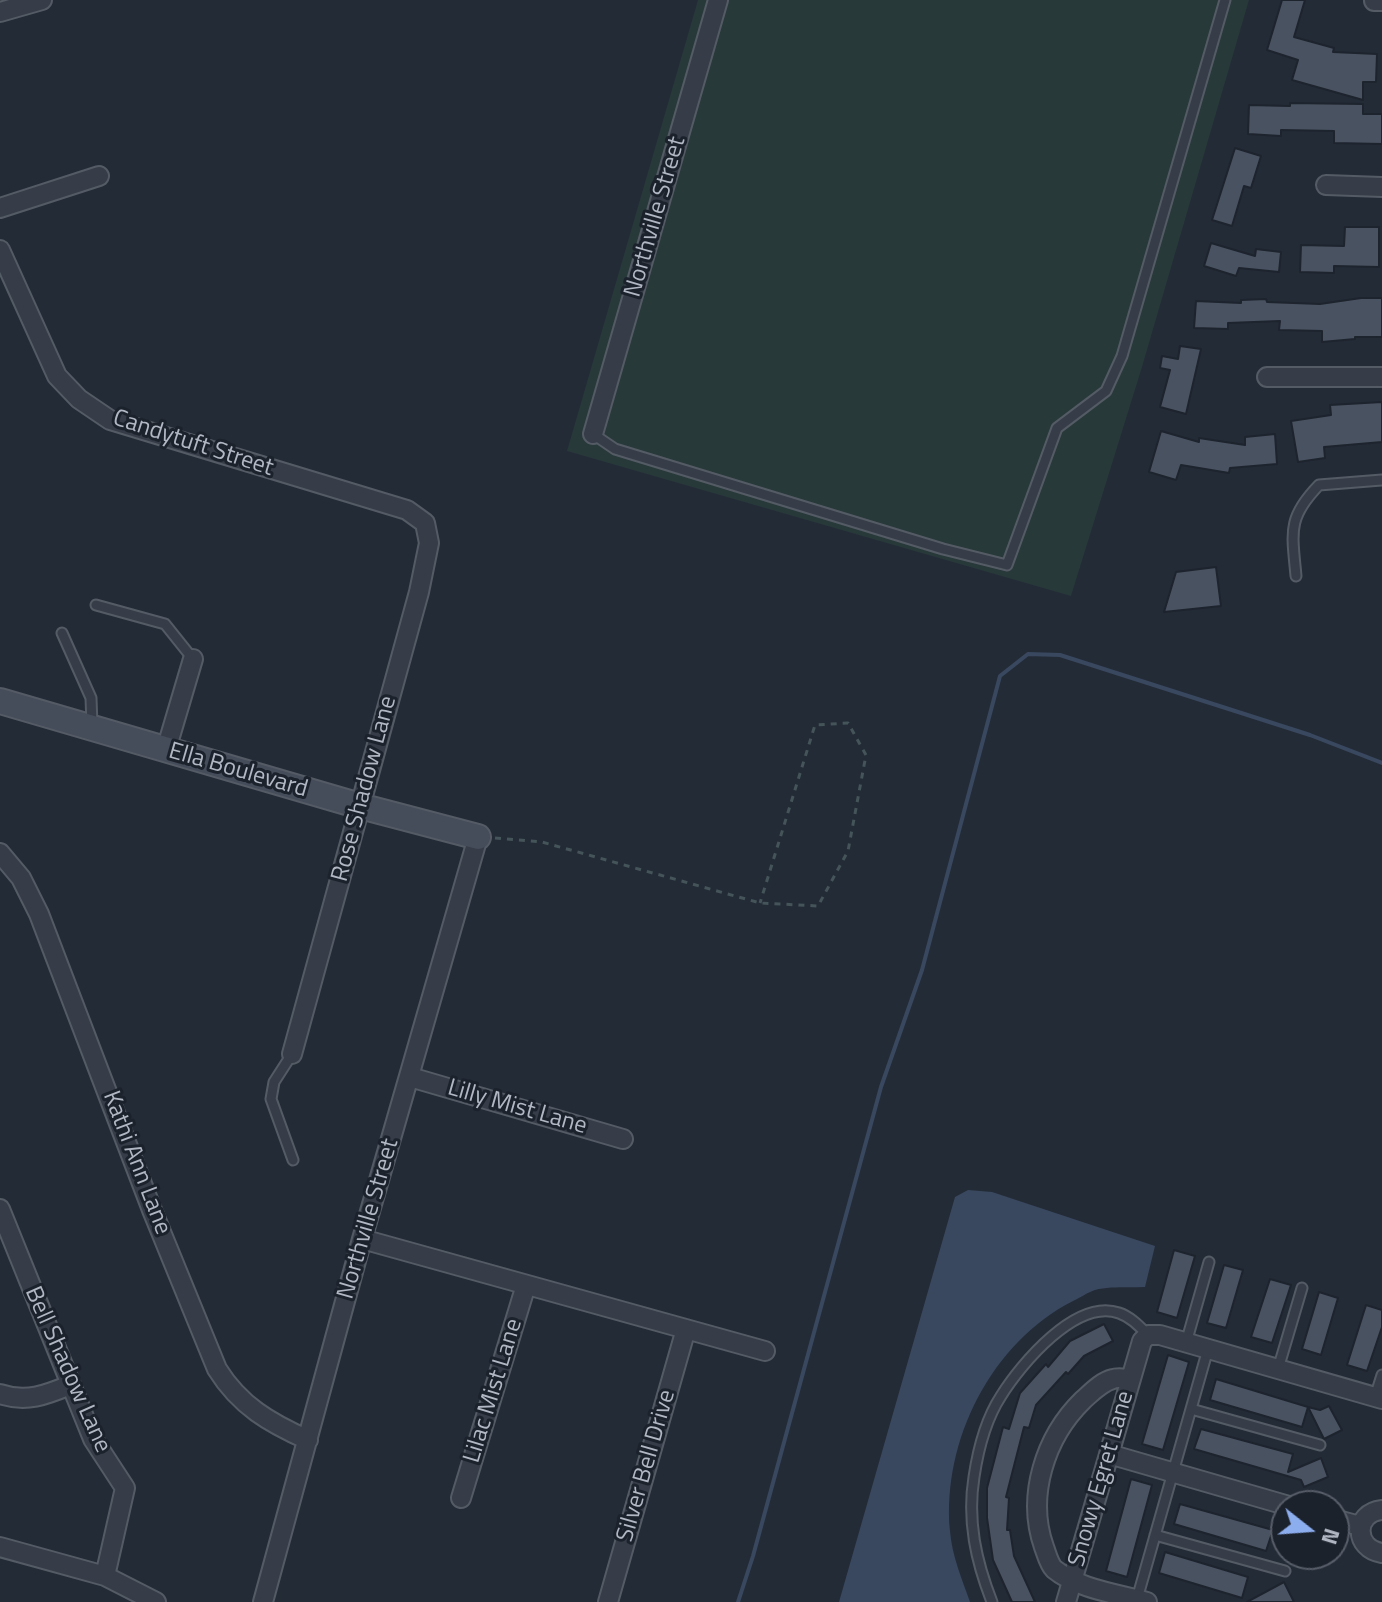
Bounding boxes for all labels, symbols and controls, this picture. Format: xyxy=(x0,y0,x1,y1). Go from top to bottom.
street label: Northville Street xyxy=(619,134,693,300)
street label: Candytuft Street xyxy=(109,405,277,483)
street label: Rose Shadow Lane xyxy=(326,693,404,885)
street label: Ella Boulevard xyxy=(165,737,311,805)
street label: Lilly Mist Lane xyxy=(444,1074,590,1142)
street label: Kathi Ann Lane xyxy=(95,1087,177,1239)
street label: Northville Street xyxy=(332,1136,406,1302)
street label: Bell Shadow Lane xyxy=(18,1283,116,1457)
street label: Lilac Mist Lane xyxy=(458,1316,530,1466)
street label: Silver Bell Drive xyxy=(612,1387,682,1545)
street label: Snowy Egret Lane xyxy=(1063,1388,1141,1570)
north arrow xyxy=(1270,1490,1350,1570)
text: N xyxy=(1313,1524,1350,1549)

